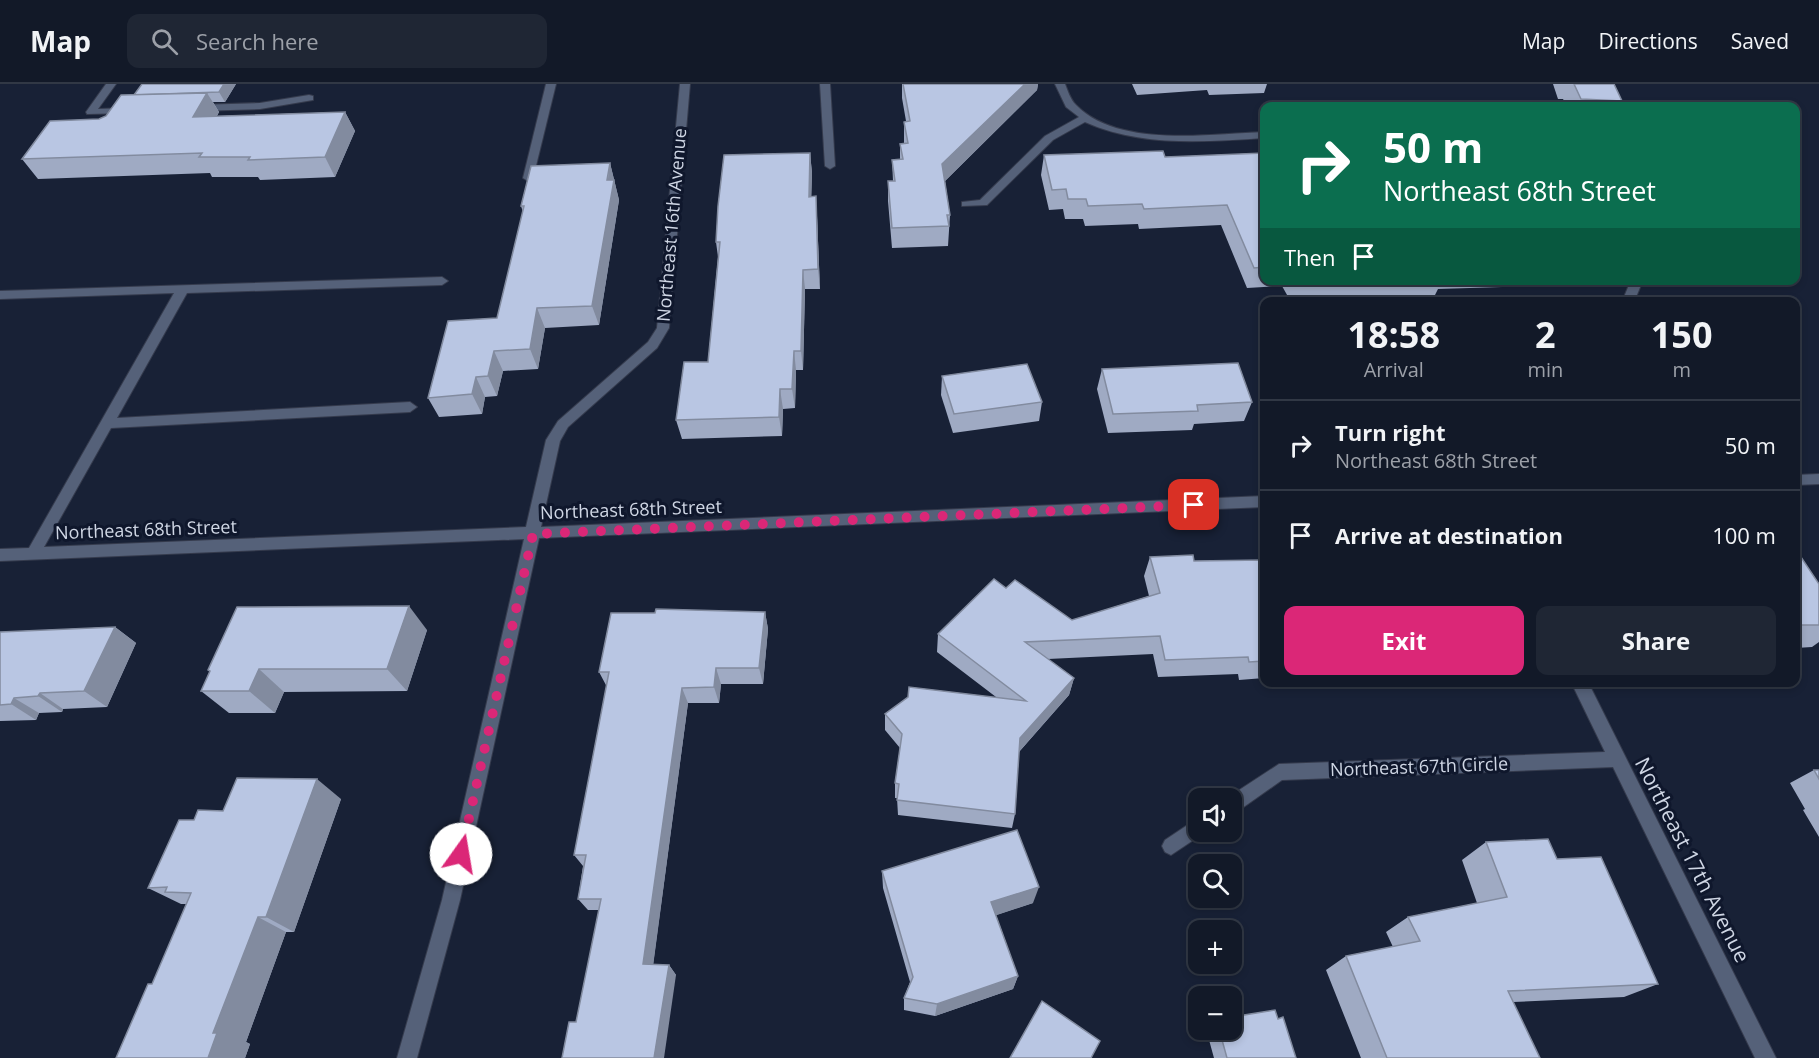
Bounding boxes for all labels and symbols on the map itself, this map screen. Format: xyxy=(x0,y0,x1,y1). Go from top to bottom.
street label: Northeast 16th Avenue xyxy=(651,127,691,323)
pin xyxy=(1168,479,1219,530)
street label: Northeast 68th Street xyxy=(540,494,722,524)
street label: Northeast 68th Street xyxy=(55,514,237,544)
street label: Northeast 67th Circle xyxy=(1329,751,1508,781)
street label: Northeast 17th Avenue xyxy=(1629,752,1757,967)
position arrow xyxy=(429,822,493,886)

